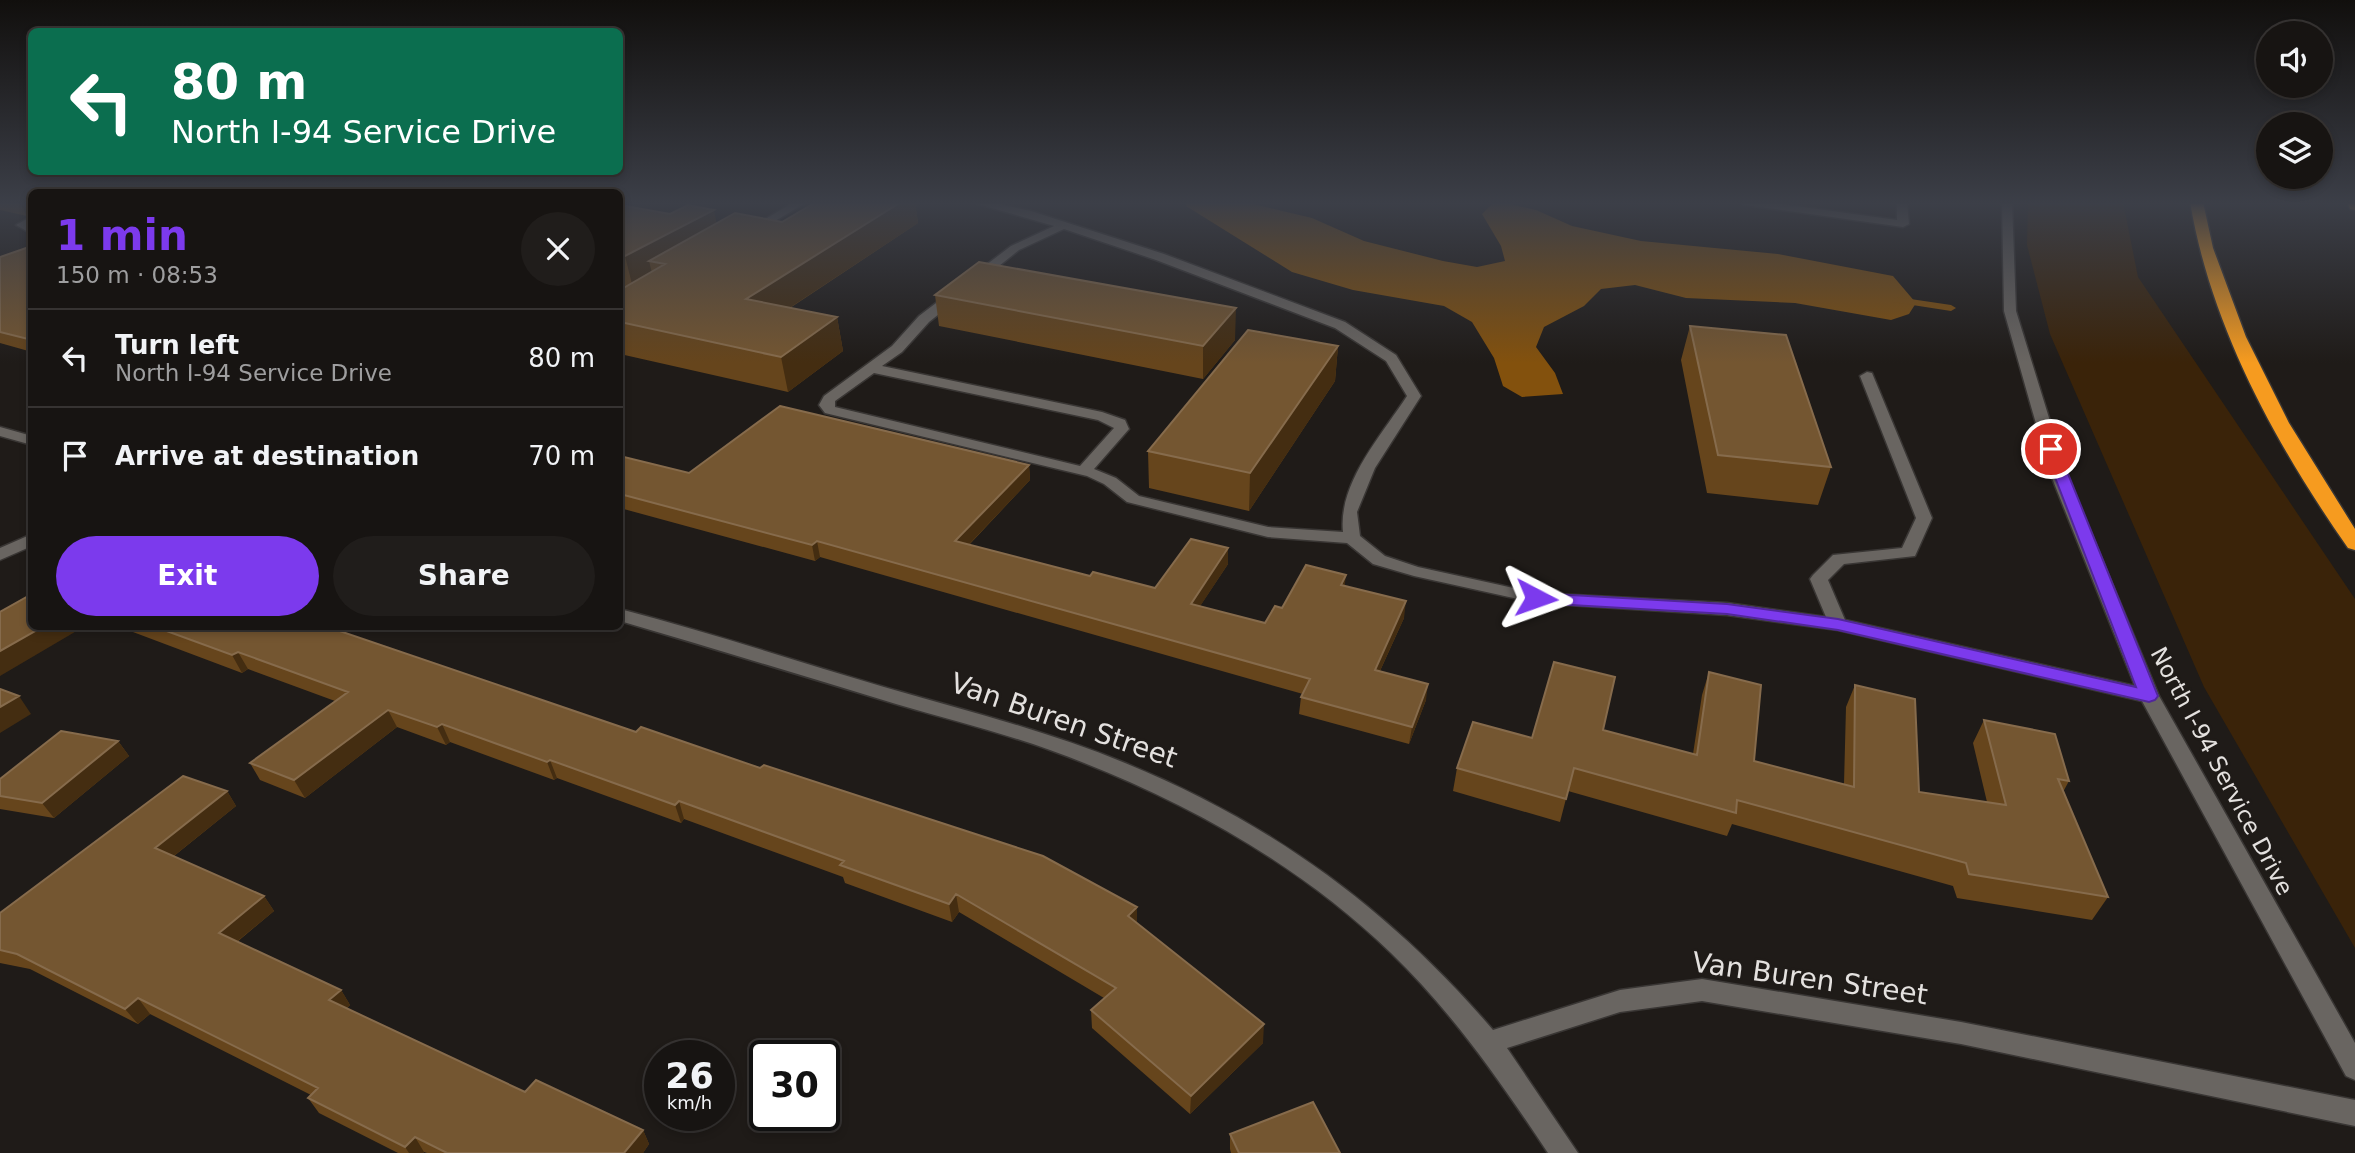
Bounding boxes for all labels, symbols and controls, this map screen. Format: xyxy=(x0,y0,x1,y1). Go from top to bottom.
map controls xyxy=(2256,21,2333,189)
button: sound xyxy=(2256,21,2333,98)
text: 80 m xyxy=(171,54,307,111)
icon: left xyxy=(56,56,147,147)
button: layers xyxy=(2256,112,2333,189)
text: North I-94 Service Drive xyxy=(171,113,556,151)
text: 1 min xyxy=(56,211,188,260)
button: close xyxy=(521,212,595,286)
text: 150 m · 08:53 xyxy=(56,262,218,288)
text: Turn left xyxy=(115,330,239,360)
icon: left xyxy=(56,339,94,377)
text: 80 m xyxy=(528,343,595,373)
text: North I-94 Service Drive xyxy=(115,360,392,386)
pin xyxy=(2021,419,2081,479)
icon: arrive xyxy=(2032,430,2070,468)
icon: arrive xyxy=(56,437,94,475)
text: Arrive at destination xyxy=(115,441,419,471)
text: 70 m xyxy=(528,441,595,471)
button: Exit xyxy=(56,536,319,616)
button: Share xyxy=(333,536,595,616)
position arrow xyxy=(1499,561,1573,635)
street label: North I-94 Service Drive xyxy=(2146,643,2298,899)
street label: Van Buren Street xyxy=(946,666,1182,775)
street label: Van Buren Street xyxy=(1690,946,1930,1011)
speed limit sign: 30 xyxy=(749,1040,840,1131)
text: 26 xyxy=(665,1056,714,1096)
text: km/h xyxy=(667,1092,712,1113)

